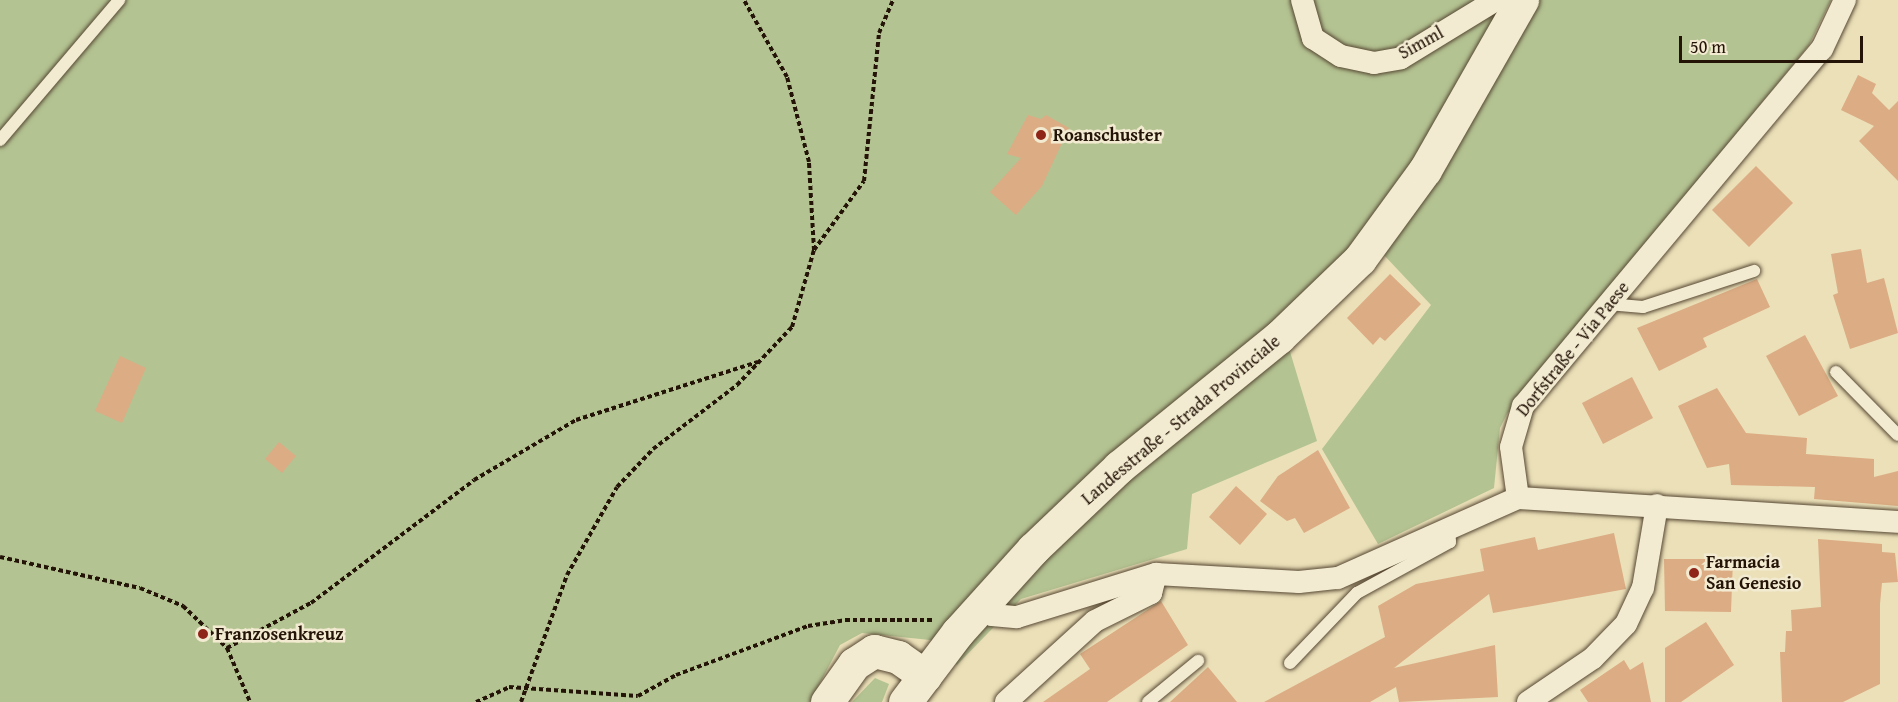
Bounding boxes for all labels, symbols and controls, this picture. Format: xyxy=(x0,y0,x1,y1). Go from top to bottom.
street label: Simml xyxy=(1395,22,1447,64)
scale bar xyxy=(1682,24,1866,62)
text: 50 m xyxy=(1690,33,1726,60)
place label: Roanschuster xyxy=(1053,124,1162,146)
marker: Roanschuster xyxy=(1034,128,1048,142)
street label: Dorfstraße - Via Paese xyxy=(1512,277,1634,421)
street label: Landesstraße - Strada Provinciale xyxy=(1077,331,1285,509)
place label: Farmacia San Genesio xyxy=(1706,552,1801,594)
marker: Farmacia San Genesio xyxy=(1687,566,1701,580)
place label: Franzosenkreuz xyxy=(215,623,344,645)
marker: Franzosenkreuz xyxy=(196,627,210,641)

